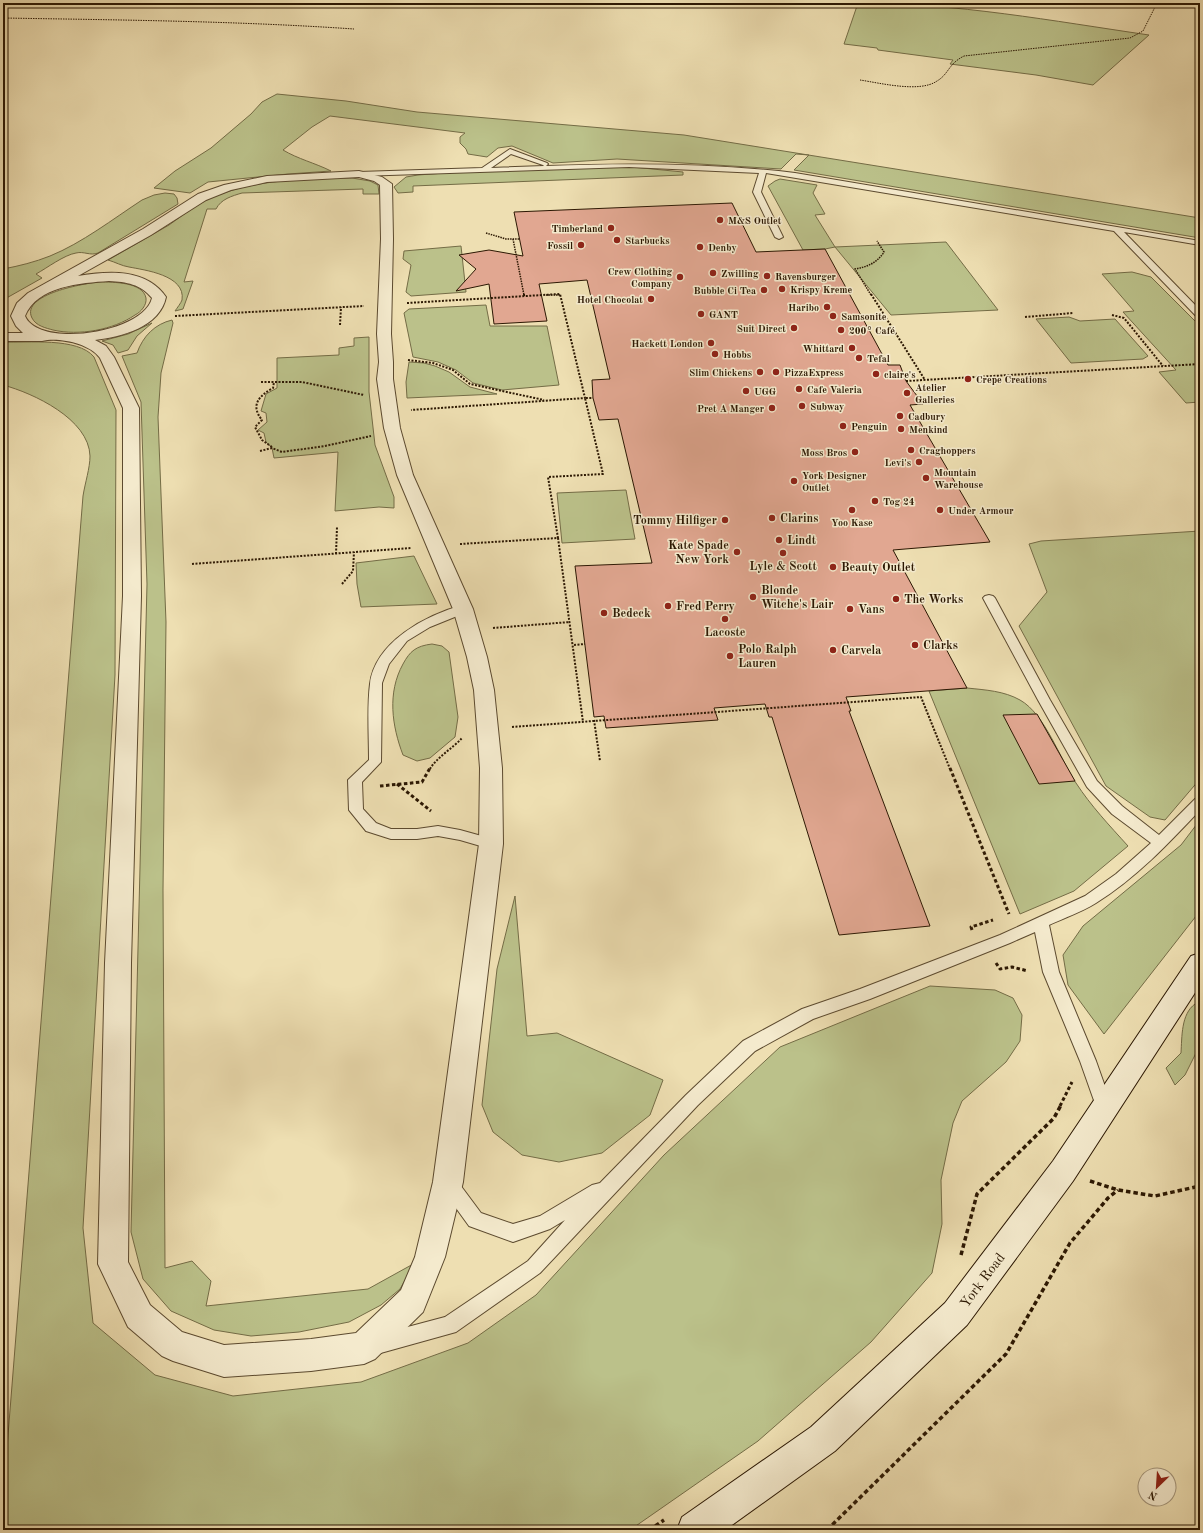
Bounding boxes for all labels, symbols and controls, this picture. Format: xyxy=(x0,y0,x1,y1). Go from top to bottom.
marker: M&S Outlet xyxy=(715,215,725,225)
place label: M&S Outlet xyxy=(728,216,782,226)
marker: Timberland xyxy=(606,223,616,233)
place label: Timberland xyxy=(551,224,604,234)
marker: Starbucks xyxy=(612,235,622,245)
place label: Starbucks xyxy=(625,236,670,246)
marker: Fossil xyxy=(576,240,586,250)
place label: Fossil xyxy=(547,241,573,251)
marker: Denby xyxy=(695,242,705,252)
place label: Denby xyxy=(708,243,737,253)
place label: Crew Clothing Company xyxy=(608,267,672,289)
marker: Zwilling xyxy=(708,268,718,278)
place label: Zwilling xyxy=(721,269,759,279)
marker: Ravensburger xyxy=(762,271,772,281)
marker: Crew Clothing Company xyxy=(675,272,685,282)
place label: Ravensburger xyxy=(775,272,837,282)
marker: Krispy Kreme xyxy=(777,284,787,294)
marker: Bubble Ci Tea xyxy=(759,285,769,295)
place label: Krispy Kreme xyxy=(790,285,853,295)
place label: Bubble Ci Tea xyxy=(694,286,756,296)
marker: Hotel Chocolat xyxy=(646,294,656,304)
place label: Hotel Chocolat xyxy=(577,295,643,305)
marker: Haribo xyxy=(822,302,832,312)
place label: Haribo xyxy=(788,303,819,313)
marker: GANT xyxy=(696,309,706,319)
place label: GANT xyxy=(709,310,738,320)
marker: Samsonite xyxy=(828,311,838,321)
place label: Samsonite xyxy=(841,312,887,322)
marker: Suit Direct xyxy=(789,323,799,333)
place label: Suit Direct xyxy=(737,324,786,334)
marker: 200° Café xyxy=(836,325,846,335)
place label: 200° Café xyxy=(849,326,895,336)
marker: Hackett London xyxy=(706,338,716,348)
place label: Hackett London xyxy=(631,339,703,349)
marker: Whittard xyxy=(847,343,857,353)
place label: Whittard xyxy=(803,344,845,354)
marker: Hobbs xyxy=(710,349,720,359)
place label: Hobbs xyxy=(723,350,751,360)
marker: Tefal xyxy=(854,353,864,363)
place label: Tefal xyxy=(867,354,890,364)
marker: Slim Chickens xyxy=(755,367,765,377)
marker: PizzaExpress xyxy=(771,367,781,377)
place label: Slim Chickens xyxy=(689,368,752,378)
place label: PizzaExpress xyxy=(784,368,843,378)
marker: claire's xyxy=(871,369,881,379)
place label: claire's xyxy=(884,370,916,380)
marker: Crepe Creations xyxy=(963,374,973,384)
place label: Crepe Creations xyxy=(976,375,1047,385)
place label: Atelier Galleries xyxy=(915,383,954,405)
marker: Cafe Valeria xyxy=(794,384,804,394)
place label: Cafe Valeria xyxy=(807,385,862,395)
marker: UGG xyxy=(741,386,751,396)
place label: UGG xyxy=(754,387,776,397)
marker: Atelier Galleries xyxy=(902,388,912,398)
marker: Subway xyxy=(797,401,807,411)
place label: Subway xyxy=(810,402,844,412)
marker: Pret A Manger xyxy=(767,403,777,413)
place label: Pret A Manger xyxy=(697,404,765,414)
marker: Cadbury xyxy=(895,411,905,421)
place label: Cadbury xyxy=(908,412,945,422)
marker: Penguin xyxy=(838,421,848,431)
place label: Penguin xyxy=(851,422,888,432)
marker: Menkind xyxy=(896,424,906,434)
place label: Menkind xyxy=(909,425,948,435)
marker: Craghoppers xyxy=(906,445,916,455)
place label: Craghoppers xyxy=(919,446,975,456)
marker: Moss Bros xyxy=(850,447,860,457)
place label: Moss Bros xyxy=(801,448,847,458)
marker: Levi's xyxy=(914,457,924,467)
place label: Levi's xyxy=(885,458,911,468)
place label: Mountain Warehouse xyxy=(934,468,983,490)
place label: York Designer Outlet xyxy=(802,471,867,493)
marker: Mountain Warehouse xyxy=(921,473,931,483)
marker: York Designer Outlet xyxy=(789,476,799,486)
marker: Tog 24 xyxy=(870,496,880,506)
place label: Tog 24 xyxy=(883,497,915,507)
marker: Yoo Kase xyxy=(847,505,857,515)
marker: Under Armour xyxy=(935,505,945,515)
place label: Under Armour xyxy=(948,506,1014,516)
marker: Clarins xyxy=(767,513,777,523)
place label: Clarins xyxy=(780,513,818,525)
place label: Tommy Hilfiger xyxy=(633,515,717,527)
marker: Tommy Hilfiger xyxy=(720,515,730,525)
place label: Yoo Kase xyxy=(831,518,873,528)
marker: Lindt xyxy=(774,535,784,545)
place label: Lindt xyxy=(787,535,817,547)
place label: Kate Spade New York xyxy=(668,540,729,566)
marker: Kate Spade New York xyxy=(732,547,742,557)
marker: Lyle & Scott xyxy=(778,548,788,558)
place label: Lyle & Scott xyxy=(749,561,817,573)
marker: Beauty Outlet xyxy=(828,562,838,572)
place label: Beauty Outlet xyxy=(841,562,916,574)
place label: Blonde Witche's Lair xyxy=(761,585,833,611)
marker: Blonde Witche's Lair xyxy=(748,592,758,602)
marker: The Works xyxy=(891,594,901,604)
place label: The Works xyxy=(904,594,963,606)
marker: Fred Perry xyxy=(663,601,673,611)
place label: Fred Perry xyxy=(676,601,735,613)
marker: Vans xyxy=(845,604,855,614)
place label: Vans xyxy=(858,604,884,616)
marker: Bedeck xyxy=(599,608,609,618)
place label: Bedeck xyxy=(612,608,651,620)
marker: Lacoste xyxy=(720,614,730,624)
place label: Lacoste xyxy=(705,627,746,639)
marker: Clarks xyxy=(910,640,920,650)
place label: Clarks xyxy=(923,640,958,652)
place label: Polo Ralph Lauren xyxy=(738,644,797,670)
marker: Carvela xyxy=(828,645,838,655)
place label: Carvela xyxy=(841,645,881,657)
marker: Polo Ralph Lauren xyxy=(725,651,735,661)
street label: York Road xyxy=(958,1251,1008,1310)
north arrow xyxy=(1137,1467,1177,1507)
text: N xyxy=(1147,1488,1160,1501)

